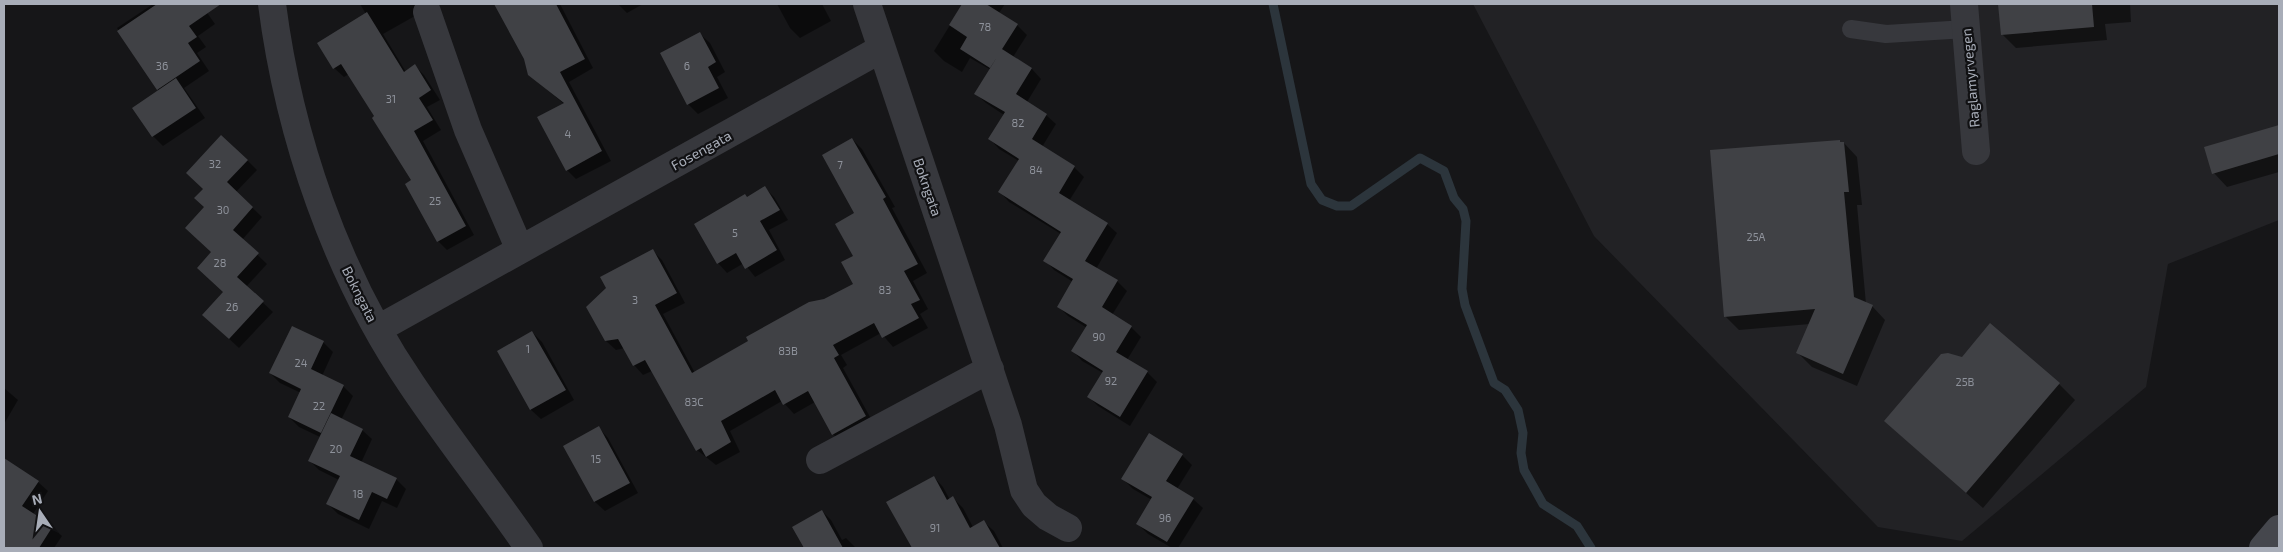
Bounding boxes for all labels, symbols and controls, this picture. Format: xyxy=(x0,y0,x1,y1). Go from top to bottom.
house number: 78 xyxy=(979,20,991,33)
street label: Raglamyrvegen xyxy=(1957,28,1983,128)
house number: 36 xyxy=(156,59,168,72)
house number: 6 xyxy=(684,59,690,72)
house number: 31 xyxy=(386,92,396,105)
house number: 82 xyxy=(1012,116,1024,129)
street label: Fosengata xyxy=(668,126,734,174)
house number: 4 xyxy=(565,127,572,140)
street label: Bokngata xyxy=(910,156,946,218)
house number: 32 xyxy=(209,157,221,170)
house number: 7 xyxy=(837,158,843,171)
house number: 84 xyxy=(1029,163,1043,176)
house number: 25 xyxy=(429,194,441,207)
house number: 30 xyxy=(217,203,229,216)
house number: 5 xyxy=(732,226,738,239)
house number: 25A xyxy=(1747,230,1766,243)
house number: 28 xyxy=(214,256,226,269)
street label: Bokngata xyxy=(339,263,381,325)
house number: 83 xyxy=(879,283,891,296)
house number: 3 xyxy=(632,293,638,306)
house number: 26 xyxy=(226,300,238,313)
house number: 90 xyxy=(1093,330,1105,343)
house number: 1 xyxy=(526,342,530,355)
house number: 83B xyxy=(778,344,798,357)
house number: 24 xyxy=(295,356,308,369)
house number: 92 xyxy=(1105,374,1117,387)
house number: 25B xyxy=(1956,375,1975,388)
house number: 83C xyxy=(684,395,704,408)
house number: 22 xyxy=(313,399,325,412)
house number: 20 xyxy=(330,442,342,455)
house number: 15 xyxy=(591,452,601,465)
north arrow xyxy=(15,487,65,537)
house number: 18 xyxy=(352,487,364,500)
text: N xyxy=(30,489,44,508)
house number: 96 xyxy=(1159,511,1171,524)
house number: 91 xyxy=(930,521,940,534)

